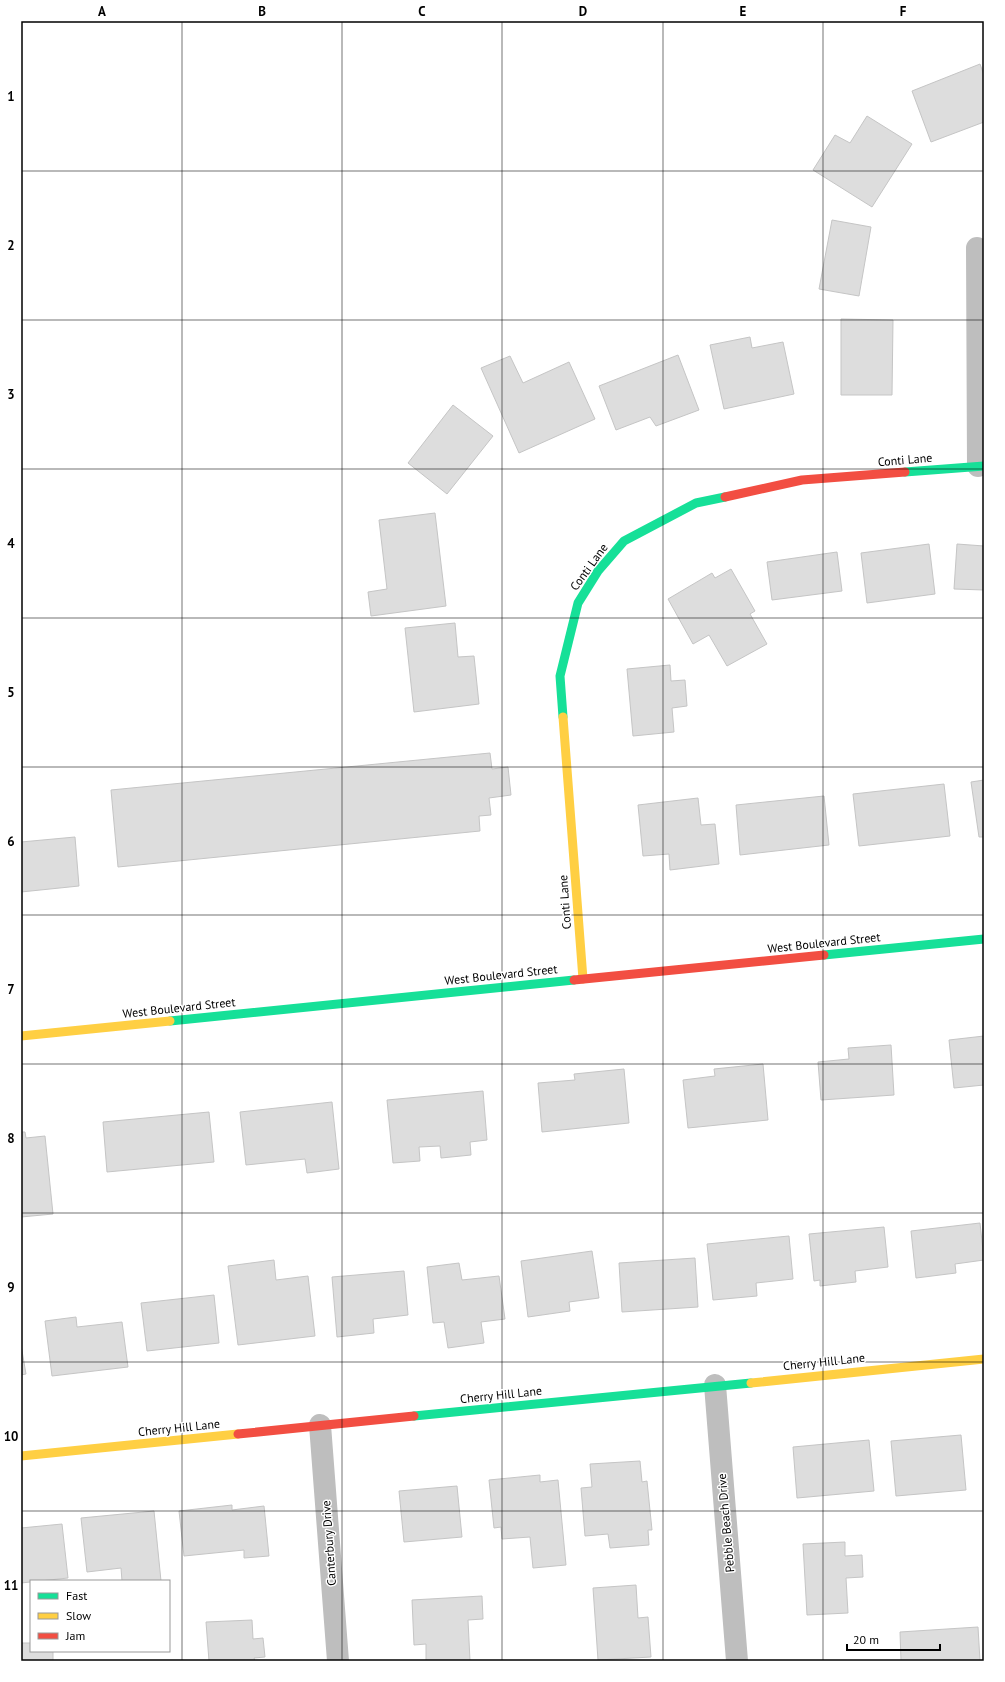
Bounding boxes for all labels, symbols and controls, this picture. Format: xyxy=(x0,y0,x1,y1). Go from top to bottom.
text: A xyxy=(98,3,106,20)
text: B xyxy=(258,3,266,20)
text: C xyxy=(418,3,426,20)
text: D xyxy=(579,3,587,20)
text: E xyxy=(740,3,747,20)
text: F xyxy=(900,3,907,20)
text: 1 xyxy=(7,88,15,105)
text: 2 xyxy=(7,237,15,254)
text: 3 xyxy=(7,386,15,403)
street label: Conti Lane xyxy=(877,450,933,469)
text: 4 xyxy=(7,535,15,552)
street label: Conti Lane xyxy=(567,540,611,593)
text: 5 xyxy=(7,684,15,701)
text: 6 xyxy=(7,833,15,850)
street label: Conti Lane xyxy=(555,874,574,930)
street label: West Boulevard Street xyxy=(767,929,881,956)
street label: West Boulevard Street xyxy=(444,961,558,988)
text: 7 xyxy=(7,981,15,998)
street label: West Boulevard Street xyxy=(122,994,236,1021)
text: 8 xyxy=(7,1130,15,1147)
text: 9 xyxy=(7,1279,15,1296)
street label: Cherry Hill Lane xyxy=(782,1350,866,1373)
street label: Cherry Hill Lane xyxy=(459,1383,543,1406)
street label: Cherry Hill Lane xyxy=(137,1416,221,1439)
text: 10 xyxy=(4,1428,18,1445)
street label: Pebble Beach Drive xyxy=(714,1473,737,1573)
street label: Canterbury Drive xyxy=(318,1500,339,1586)
text: 11 xyxy=(4,1577,18,1594)
legend xyxy=(30,1580,170,1652)
text: Fast xyxy=(66,1588,87,1603)
text: Slow xyxy=(66,1608,91,1623)
scale bar xyxy=(847,1626,940,1652)
text: Jam xyxy=(65,1628,85,1643)
text: 20 m xyxy=(853,1632,879,1647)

